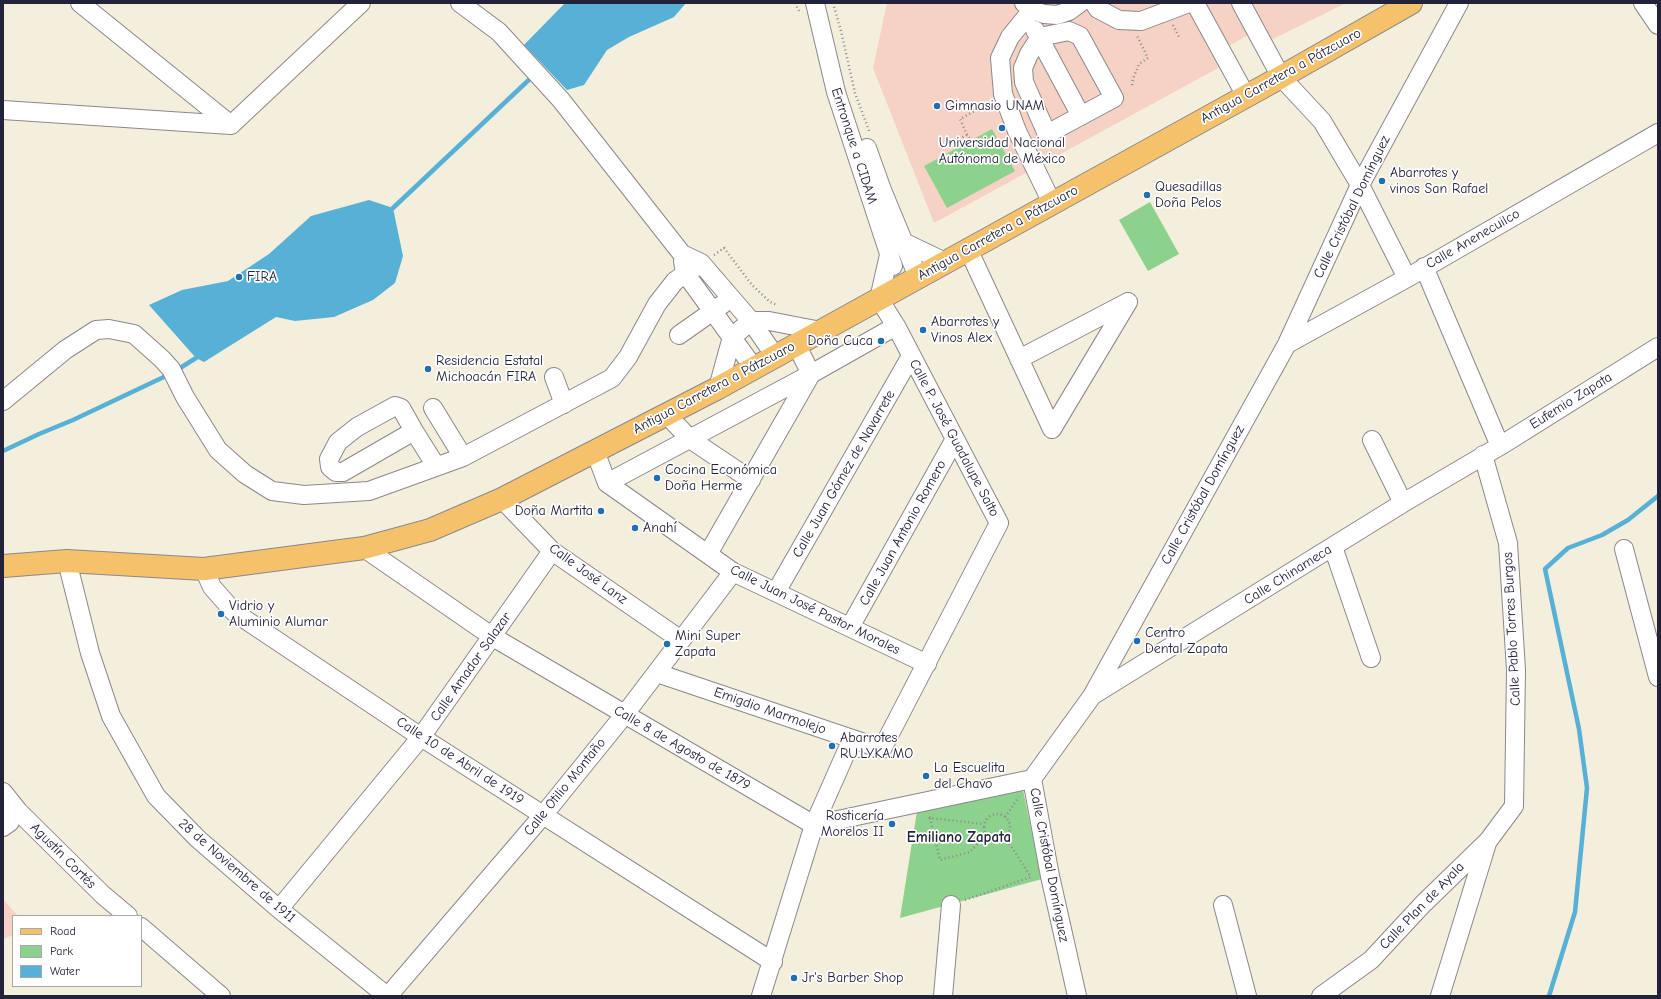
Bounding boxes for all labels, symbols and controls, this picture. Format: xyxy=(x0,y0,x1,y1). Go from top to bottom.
street label: Antigua Carretera a Pátzcuaro xyxy=(1198,25,1364,127)
street label: Entronque a CIDAM xyxy=(827,86,881,206)
place label: Gimnasio UNAM xyxy=(945,98,1045,114)
marker: Gimnasio UNAM xyxy=(932,101,942,111)
marker: Universidad Nacional Autónoma de México xyxy=(997,123,1007,133)
street label: Calle Cristóbal Domínguez xyxy=(1310,133,1394,281)
place label: Universidad Nacional Autónoma de México xyxy=(939,135,1065,168)
place label: Abarrotes y vinos San Rafael xyxy=(1390,165,1488,198)
marker: Abarrotes y vinos San Rafael xyxy=(1377,176,1387,186)
place label: Quesadillas Doña Pelos xyxy=(1155,179,1222,212)
street label: Antigua Carretera a Pátzcuaro xyxy=(915,182,1081,284)
marker: Quesadillas Doña Pelos xyxy=(1142,190,1152,200)
street label: Calle Anenecuilco xyxy=(1423,205,1523,273)
place label: FIRA xyxy=(247,269,277,285)
marker: FIRA xyxy=(234,272,244,282)
place label: Abarrotes y Vinos Alex xyxy=(931,314,999,346)
marker: Abarrotes y Vinos Alex xyxy=(918,325,928,335)
place label: Doña Cuca xyxy=(807,333,873,349)
marker: Doña Cuca xyxy=(876,336,886,346)
street label: Antigua Carretera a Pátzcuaro xyxy=(630,338,798,438)
place label: Residencia Estatal Michoacán FIRA xyxy=(436,353,543,386)
street label: Calle P. José Guadalupe Salto xyxy=(905,356,1003,520)
marker: Residencia Estatal Michoacán FIRA xyxy=(423,364,433,374)
street label: Eufemio Zapata xyxy=(1527,369,1615,433)
street label: Calle Juan Gómez de Navarrete xyxy=(789,387,899,561)
street label: Calle Cristóbal Domínguez xyxy=(1158,422,1248,568)
street label: Calle Juan Antonio Romero xyxy=(856,457,950,609)
place label: Cocina Económica Doña Herme xyxy=(665,462,777,494)
marker: Cocina Económica Doña Herme xyxy=(652,473,662,483)
place label: Doña Martita xyxy=(515,503,593,519)
marker: Doña Martita xyxy=(596,506,606,516)
place label: Anahí xyxy=(643,520,677,536)
marker: Anahí xyxy=(630,523,640,533)
street label: Calle José Lanz xyxy=(546,540,630,608)
street label: Calle Chinameca xyxy=(1241,541,1335,609)
street label: Calle Pablo Torres Burgos xyxy=(1500,552,1524,706)
street label: Calle Juan José Pastor Morales xyxy=(727,561,903,659)
place label: Vidrio y Aluminio Alumar xyxy=(229,598,328,630)
marker: Vidrio y Aluminio Alumar xyxy=(216,609,226,619)
street label: Calle Amador Salazar xyxy=(427,609,515,725)
place label: Centro Dental Zapata xyxy=(1145,625,1228,658)
place label: Mini Super Zapata xyxy=(675,628,740,660)
marker: Centro Dental Zapata xyxy=(1132,636,1142,646)
marker: Mini Super Zapata xyxy=(662,639,672,649)
street label: Emigdio Marmolejo xyxy=(712,684,828,738)
street label: Calle 8 de Agosto de 1879 xyxy=(611,702,753,794)
street label: Calle 10 de Abril de 1919 xyxy=(393,713,527,809)
place label: Abarrotes RU.LY.KA.MO xyxy=(840,730,913,762)
street label: Calle Otilio Montaño xyxy=(520,735,610,839)
marker: Abarrotes RU.LY.KA.MO xyxy=(827,741,837,751)
place label: La Escuelita del Chavo xyxy=(934,760,1005,792)
marker: La Escuelita del Chavo xyxy=(921,771,931,781)
street label: Calle Cristóbal Domínguez xyxy=(1026,787,1072,943)
place label: Rosticería Morelos II xyxy=(821,808,884,840)
street label: 28 de Noviembre de 1911 xyxy=(175,815,299,927)
marker: Rosticería Morelos II xyxy=(887,819,897,829)
street label: Agustín Cortés xyxy=(27,820,99,892)
district label: Emiliano Zapata xyxy=(907,829,1011,847)
street label: Calle Plan de Ayala xyxy=(1376,859,1468,953)
legend xyxy=(12,915,142,987)
text: Road xyxy=(50,924,76,938)
text: Park xyxy=(50,944,73,958)
text: Water xyxy=(50,964,80,978)
place label: Jr's Barber Shop xyxy=(802,970,903,986)
marker: Jr's Barber Shop xyxy=(789,973,799,983)

